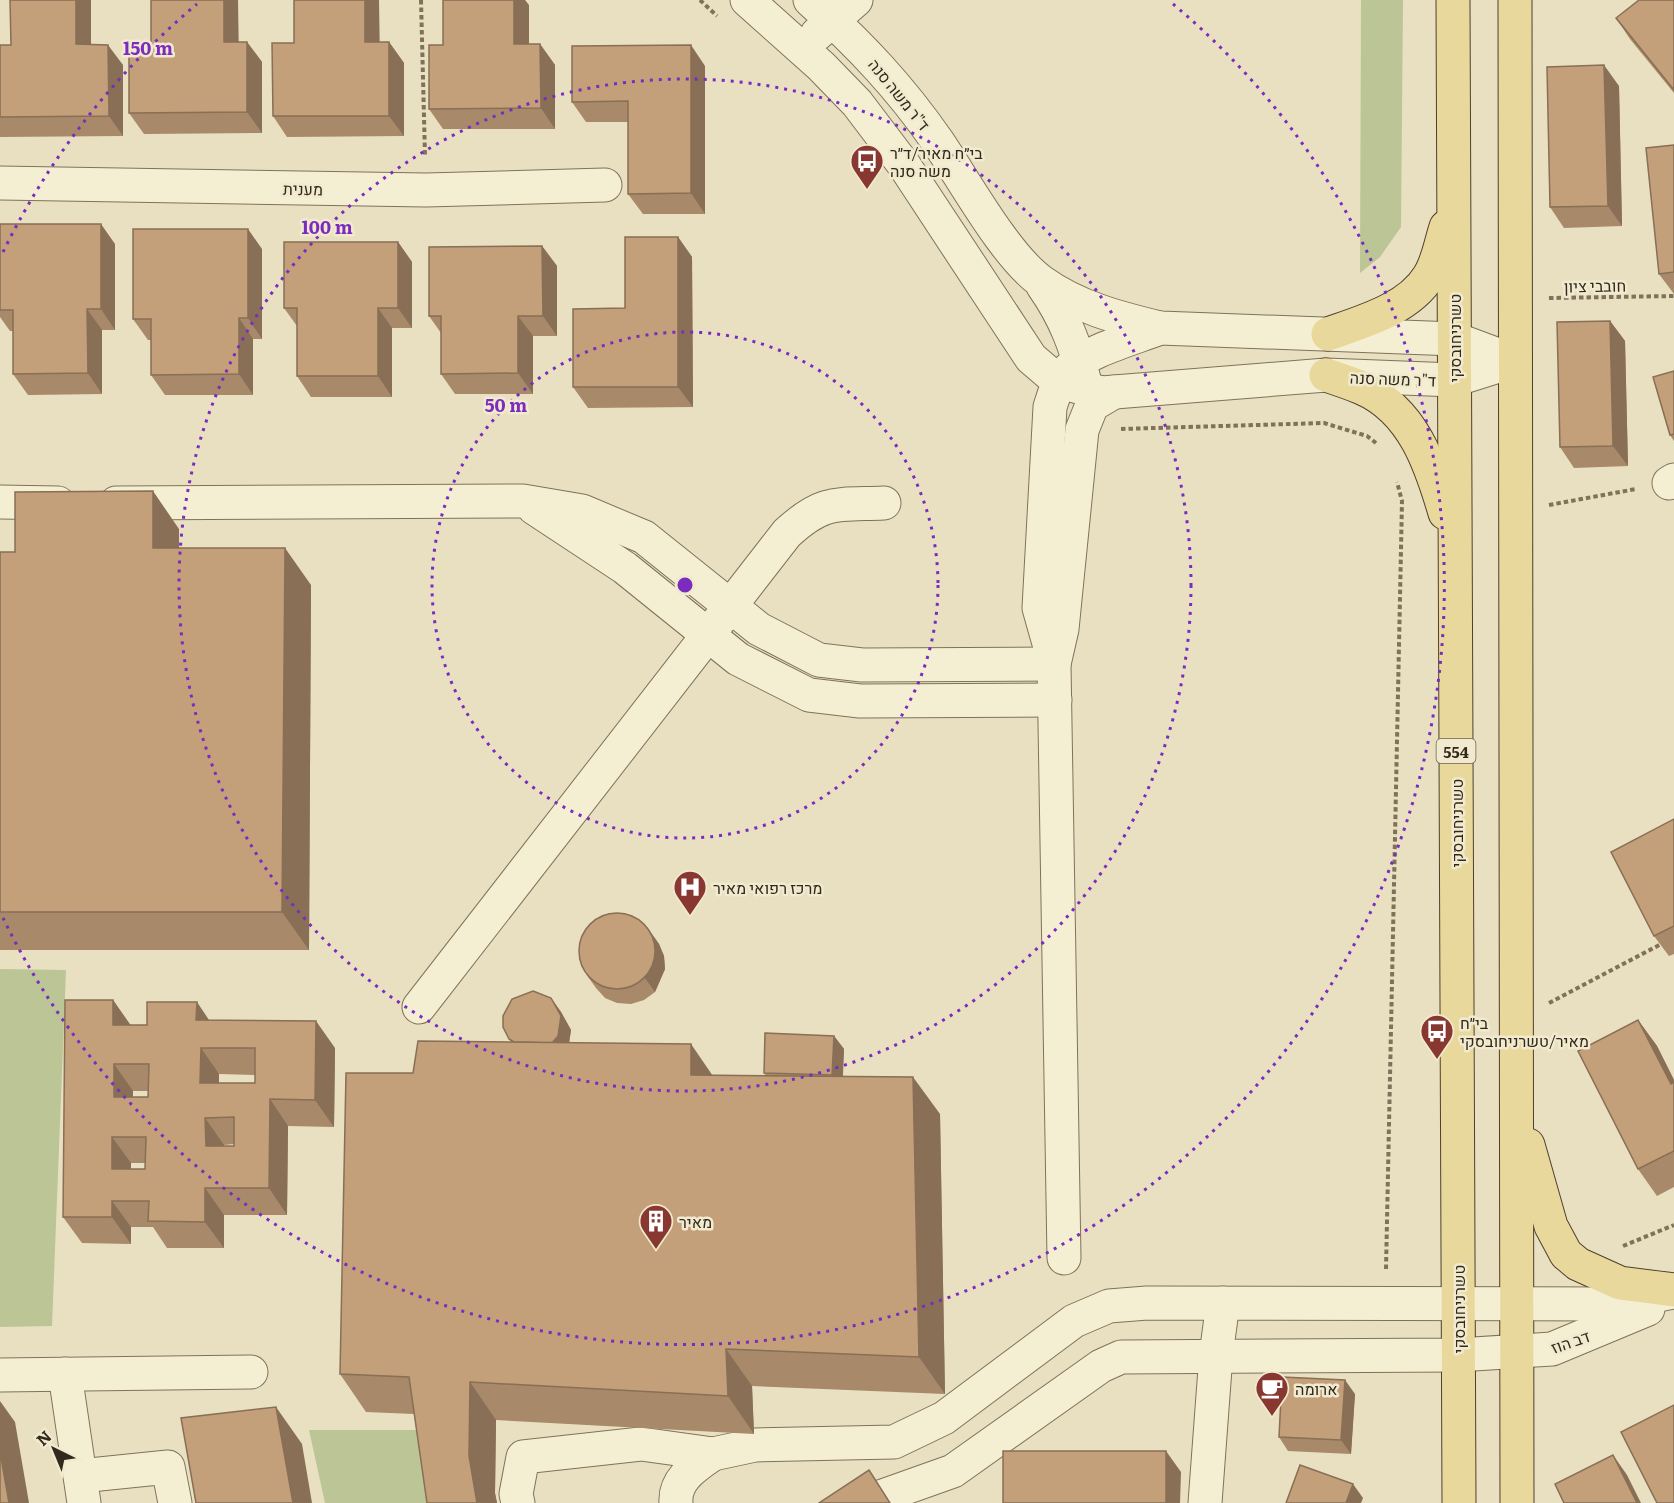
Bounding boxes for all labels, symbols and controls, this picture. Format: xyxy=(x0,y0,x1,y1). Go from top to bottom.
text: 150 m xyxy=(123,34,173,61)
street label: ד"ר משה סנה xyxy=(863,53,937,135)
place label: בי״ח מאיר/ד״ר משה סנה xyxy=(890,140,983,182)
bus stop icon: בי״ח מאיר/ד״ר משה סנה xyxy=(849,143,885,190)
street label: מענית xyxy=(283,176,323,200)
text: 100 m xyxy=(301,213,353,240)
street label: חובבי ציון xyxy=(1564,272,1626,298)
street label: טשרניחובסקי xyxy=(1442,294,1466,382)
street label: ד"ר משה סנה xyxy=(1349,364,1437,392)
text: 50 m xyxy=(485,391,527,418)
centre of rings xyxy=(675,575,695,595)
road number: 554 xyxy=(1436,739,1476,763)
street label: טשרניחובסקי xyxy=(1444,779,1468,867)
hospital icon: מרכז רפואי מאיר xyxy=(672,869,708,916)
place label: מרכז רפואי מאיר xyxy=(713,875,822,899)
place label: בי״ח מאיר/טשרניחובסקי xyxy=(1460,1010,1589,1052)
bus stop icon: בי״ח מאיר/טשרניחובסקי xyxy=(1419,1013,1455,1060)
building icon: מאיר xyxy=(638,1203,674,1250)
place label: מאיר xyxy=(679,1209,712,1233)
street label: טשרניחובסקי xyxy=(1446,1265,1470,1353)
street label: דב הוז xyxy=(1547,1323,1593,1359)
cafe icon: ארומה xyxy=(1254,1370,1290,1417)
place label: ארומה xyxy=(1295,1376,1337,1400)
north arrow xyxy=(24,1419,84,1479)
text: N xyxy=(30,1424,56,1451)

